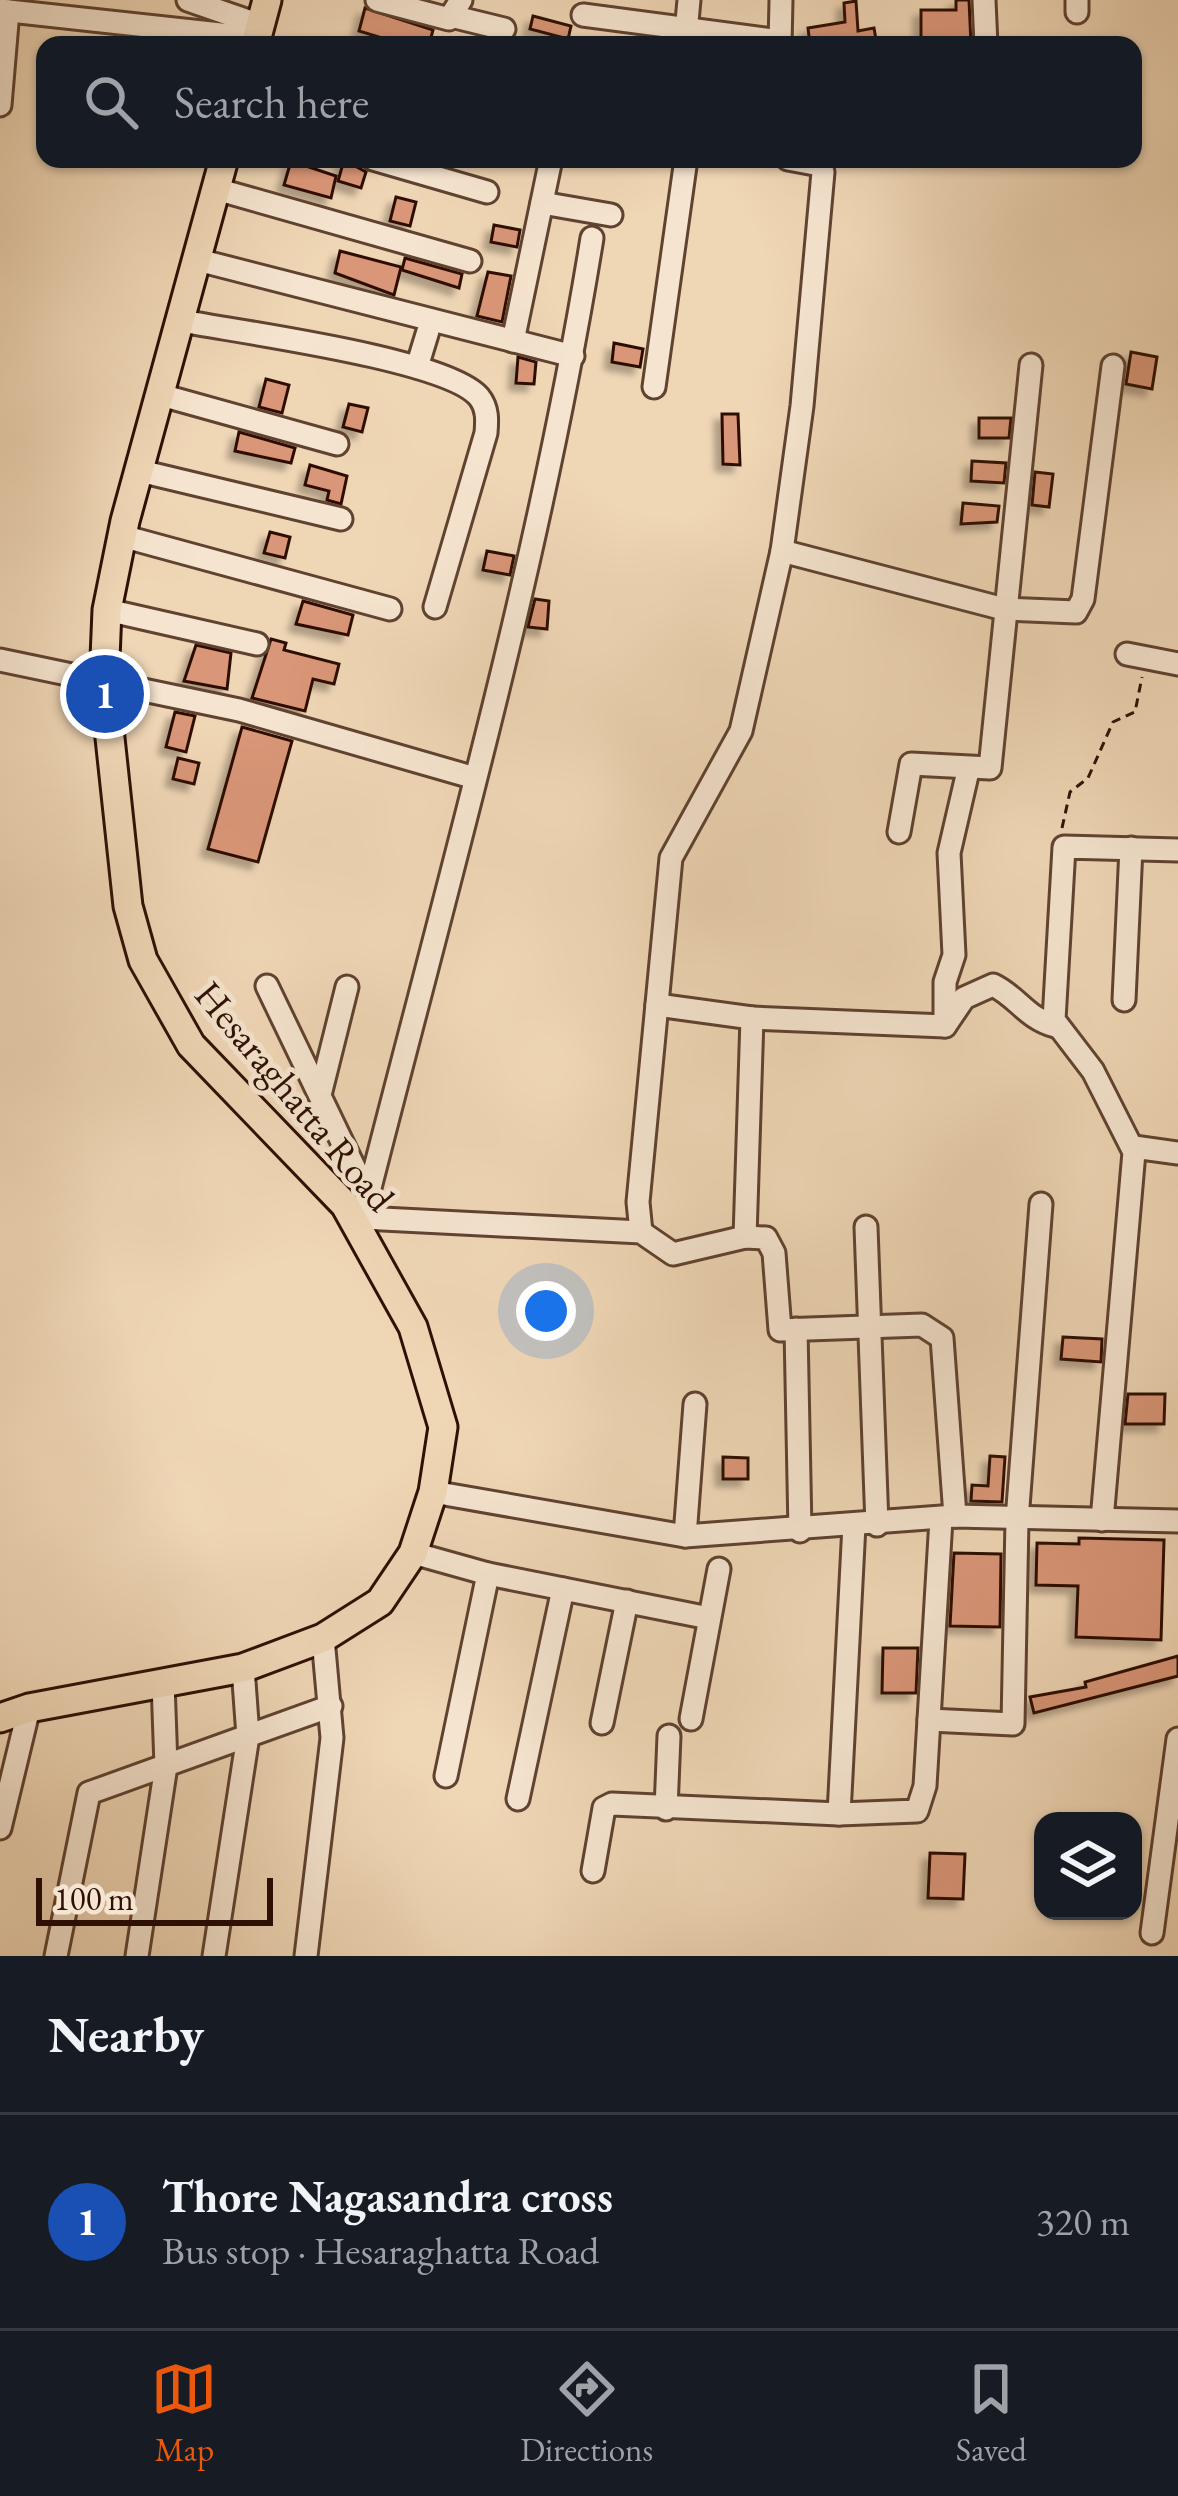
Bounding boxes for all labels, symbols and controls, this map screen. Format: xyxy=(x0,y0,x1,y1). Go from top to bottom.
search box xyxy=(36,36,1142,168)
icon: search xyxy=(78,69,144,135)
text: Search here xyxy=(174,73,369,131)
pin: 1 xyxy=(66,649,144,739)
street label: Hesaraghatta Road xyxy=(184,970,407,1222)
your location xyxy=(516,1281,576,1341)
map controls xyxy=(1034,1812,1142,1920)
button: layers xyxy=(1034,1812,1142,1920)
scale bar xyxy=(36,1872,273,1925)
text: 100 m xyxy=(54,1877,134,1920)
text: Nearby xyxy=(48,2001,204,2067)
text: Thore Nagasandra cross xyxy=(162,2167,613,2225)
text: 1 xyxy=(77,2196,97,2247)
text: 320 m xyxy=(1036,2196,1130,2247)
text: Bus stop · Hesaraghatta Road xyxy=(162,2225,599,2276)
tab: Map xyxy=(151,2356,217,2471)
tab: Directions xyxy=(520,2356,653,2471)
tab: Saved xyxy=(956,2356,1027,2471)

